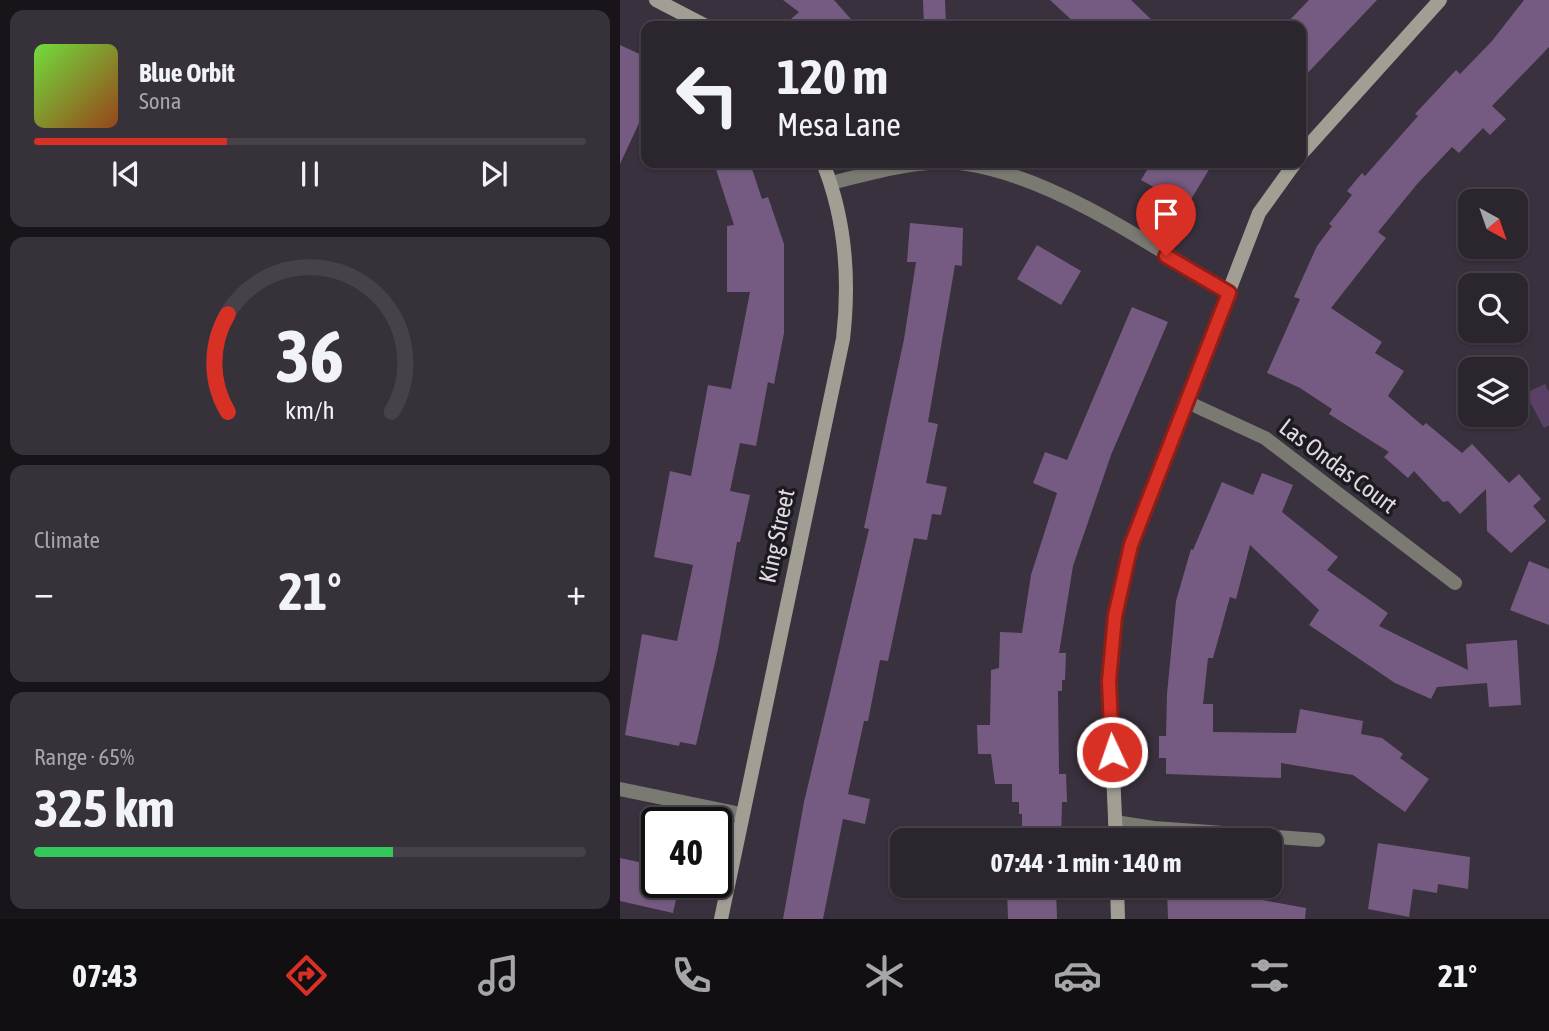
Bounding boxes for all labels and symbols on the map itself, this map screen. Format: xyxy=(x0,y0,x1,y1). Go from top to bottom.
pin xyxy=(1136,184,1196,256)
north arrow xyxy=(1458,189,1528,259)
street label: Las Ondas Court xyxy=(1274,413,1402,518)
street label: King Street xyxy=(753,486,800,585)
position arrow xyxy=(1075,715,1149,789)
speed limit sign: 40 xyxy=(641,807,732,898)

